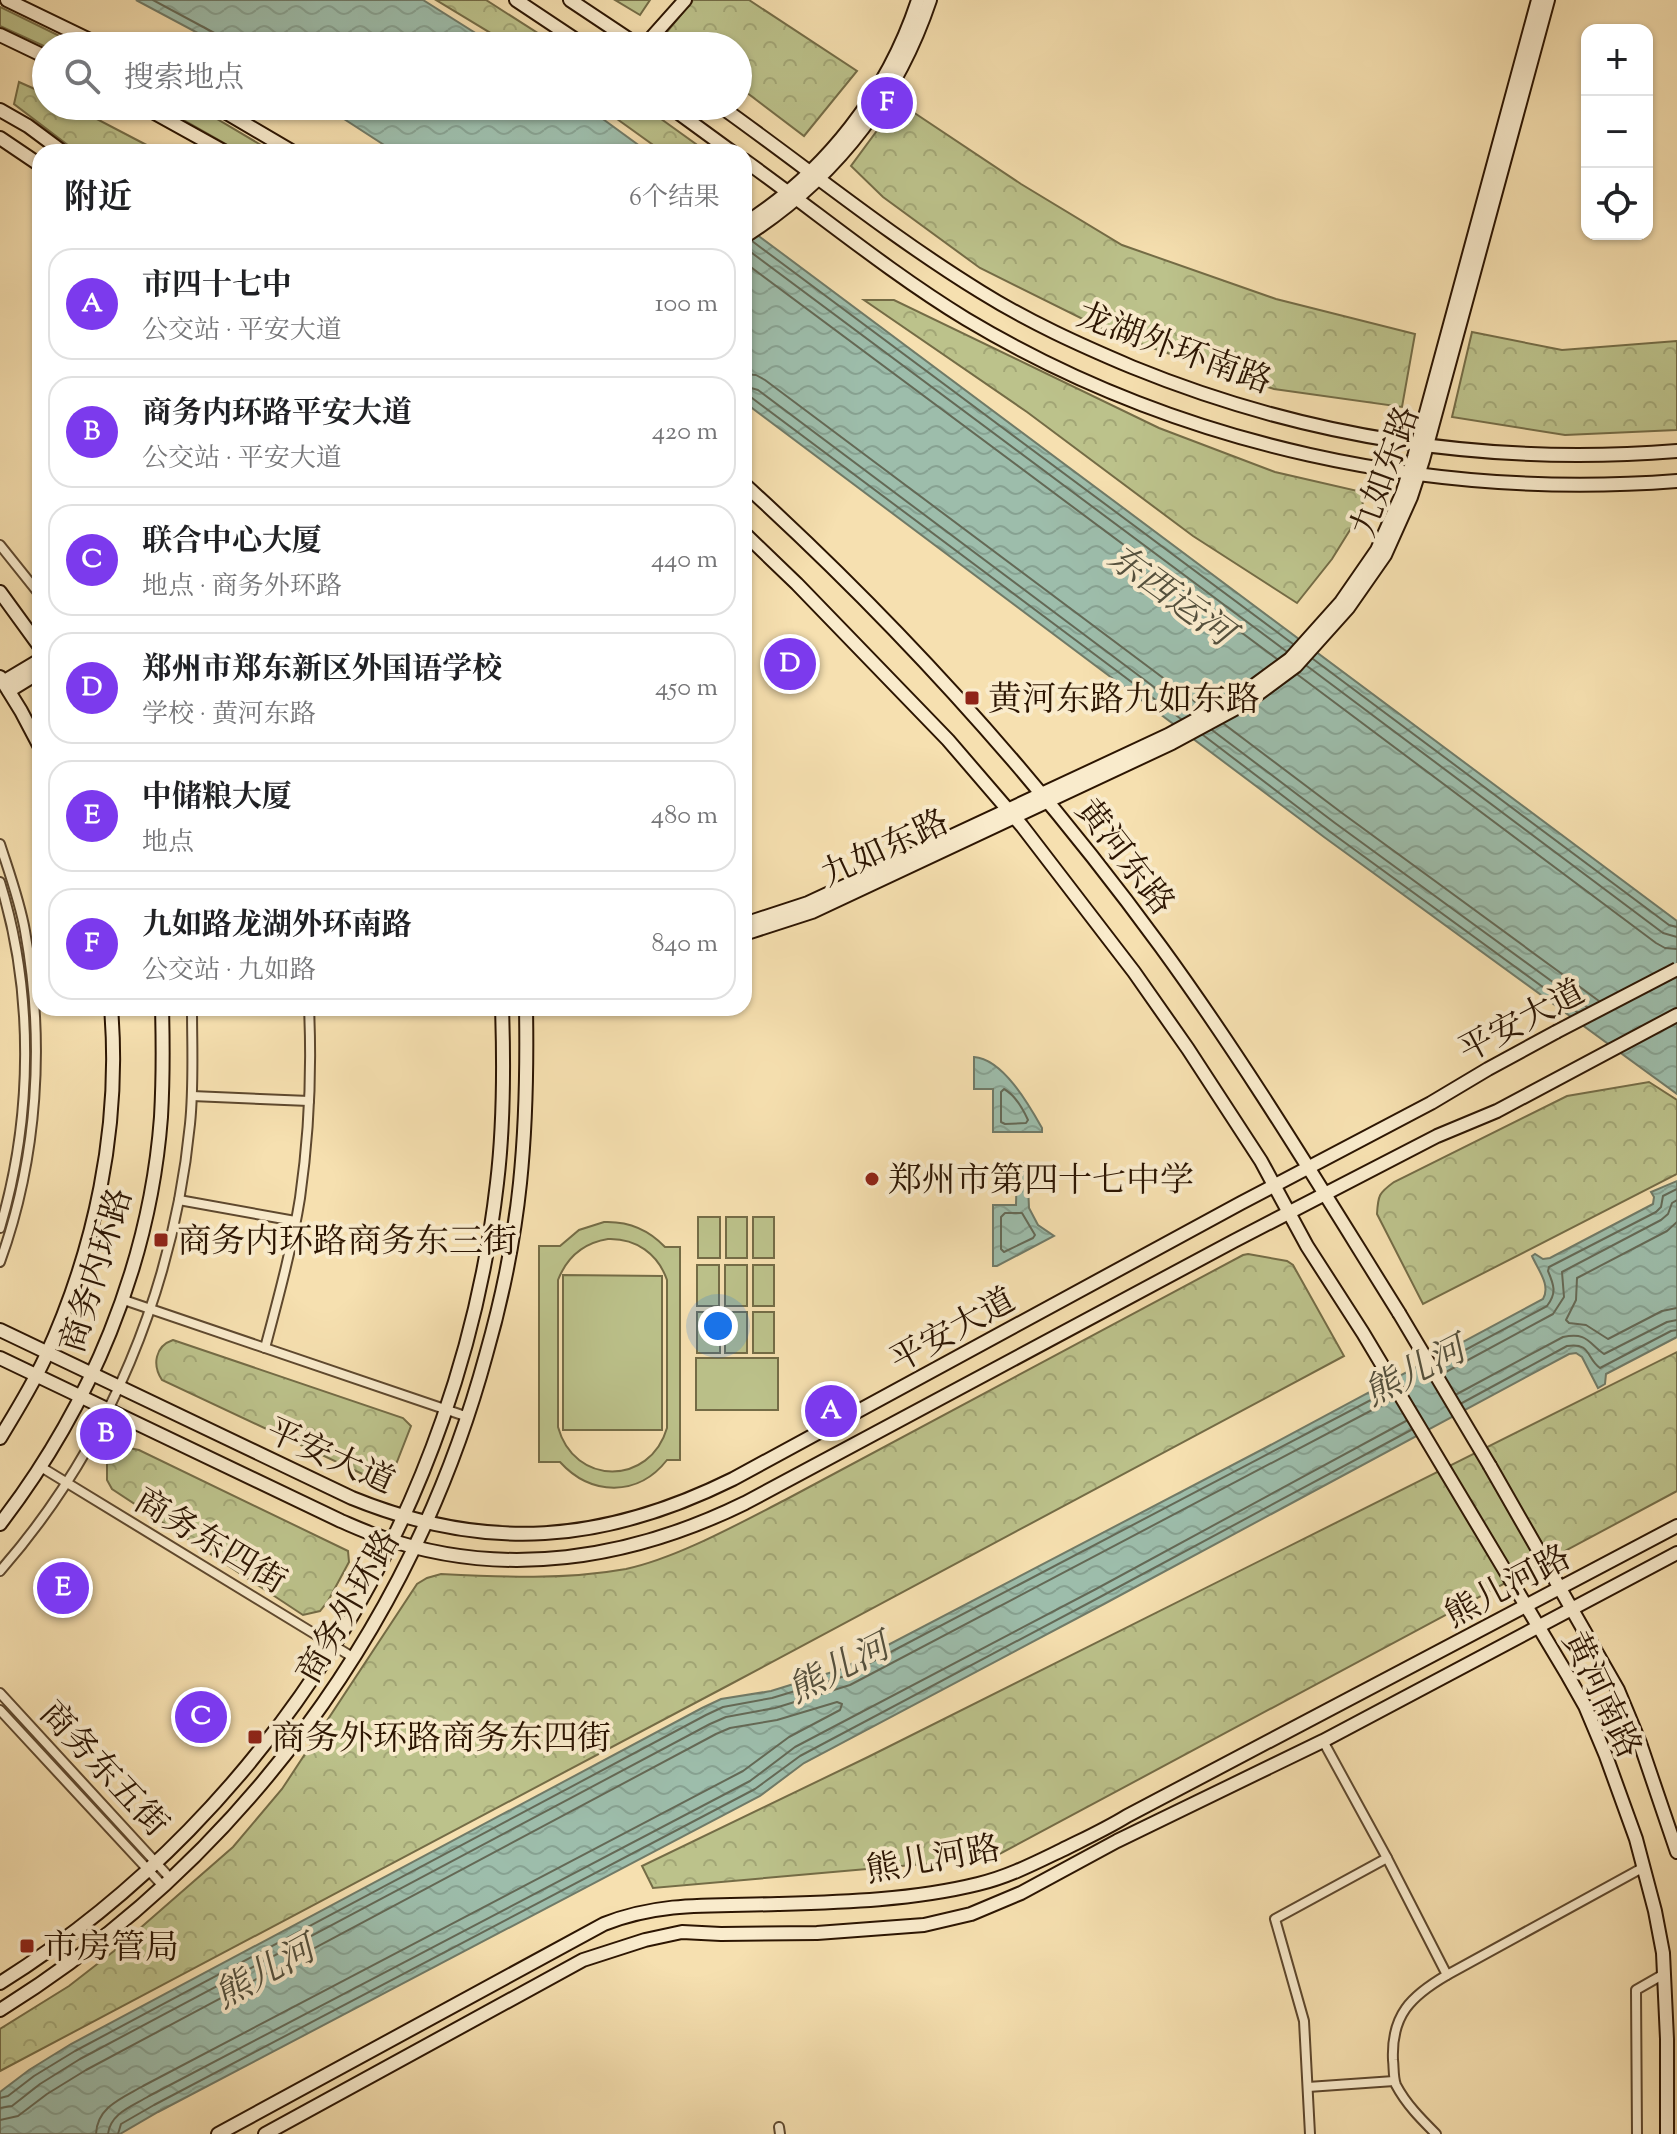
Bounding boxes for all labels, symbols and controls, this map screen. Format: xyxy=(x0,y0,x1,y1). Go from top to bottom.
map controls xyxy=(1581,24,1653,240)
button: + xyxy=(1581,24,1653,96)
search box xyxy=(32,32,752,120)
icon: search xyxy=(60,54,104,98)
text: 搜索地点 xyxy=(124,58,244,101)
pin: F xyxy=(861,73,913,133)
button: − xyxy=(1581,96,1653,168)
button: locate xyxy=(1581,168,1653,240)
text: 附近 xyxy=(64,175,132,224)
text: 6个结果 xyxy=(629,180,720,217)
text: 市四十七中 xyxy=(142,265,292,308)
text: A xyxy=(81,286,103,323)
text: 100 m xyxy=(655,286,718,323)
street label: 龙湖外环南路 xyxy=(1070,292,1278,408)
text: 公交站 · 平安大道 xyxy=(142,313,342,350)
text: 商务内环路平安大道 xyxy=(142,393,412,436)
street label: 九如东路 xyxy=(1341,400,1434,544)
text: B xyxy=(84,414,100,451)
text: 420 m xyxy=(652,414,718,451)
text: 公交站 · 平安大道 xyxy=(142,441,342,478)
text: 联合中心大厦 xyxy=(142,521,322,564)
water label: 东西运河 xyxy=(1096,534,1248,664)
text: C xyxy=(82,542,102,579)
text: 440 m xyxy=(651,542,718,579)
text: 地点 · 商务外环路 xyxy=(142,569,342,606)
pin: D xyxy=(764,634,816,694)
text: 郑州市郑东新区外国语学校 xyxy=(142,649,502,692)
text: D xyxy=(82,670,102,707)
text: 450 m xyxy=(655,670,718,707)
place label: 黄河东路九如东路 xyxy=(988,677,1260,726)
marker: 黄河东路九如东路 xyxy=(963,689,981,707)
text: 学校 · 黄河东路 xyxy=(142,697,316,734)
text: 中储粮大厦 xyxy=(142,777,292,820)
street label: 黄河东路 xyxy=(1062,789,1184,927)
text: E xyxy=(84,798,100,835)
text: 480 m xyxy=(651,798,718,835)
street label: 九如东路 xyxy=(813,799,957,901)
text: 地点 xyxy=(142,825,194,862)
text: 九如路龙湖外环南路 xyxy=(142,905,412,948)
text: F xyxy=(85,926,99,963)
text: 840 m xyxy=(652,926,718,963)
text: 公交站 · 九如路 xyxy=(142,953,316,990)
street label: 平安大道 xyxy=(1451,970,1594,1077)
place label: 郑州市第四十七中学 xyxy=(888,1158,1194,1207)
marker: 郑州市第四十七中学 xyxy=(863,1170,881,1188)
street label: 商务内环路 xyxy=(50,1183,147,1359)
place label: 商务内环路商务东三街 xyxy=(177,1219,517,1268)
marker: 商务内环路商务东三街 xyxy=(152,1231,170,1249)
street label: 平安大道 xyxy=(882,1278,1025,1386)
your location xyxy=(698,1306,738,1346)
water label: 熊儿河 xyxy=(1356,1323,1481,1421)
pin: A xyxy=(805,1381,857,1441)
pin: B xyxy=(80,1404,132,1464)
street label: 平安大道 xyxy=(257,1408,402,1508)
street label: 商务东四街 xyxy=(124,1478,295,1608)
street label: 商务外环路 xyxy=(286,1522,414,1694)
street label: 熊儿河路 xyxy=(1437,1535,1580,1642)
pin: E xyxy=(37,1558,89,1618)
water label: 熊儿河 xyxy=(780,1620,905,1718)
street label: 黄河南路 xyxy=(1548,1624,1652,1767)
pin: C xyxy=(175,1687,227,1747)
street label: 商务东五街 xyxy=(27,1692,178,1849)
place label: 商务外环路商务东四街 xyxy=(271,1716,611,1765)
marker: 商务外环路商务东四街 xyxy=(246,1728,264,1746)
street label: 熊儿河路 xyxy=(862,1826,1005,1897)
water label: 熊儿河 xyxy=(206,1923,331,2023)
place label: 市房管局 xyxy=(43,1925,179,1974)
marker: 市房管局 xyxy=(18,1937,36,1955)

